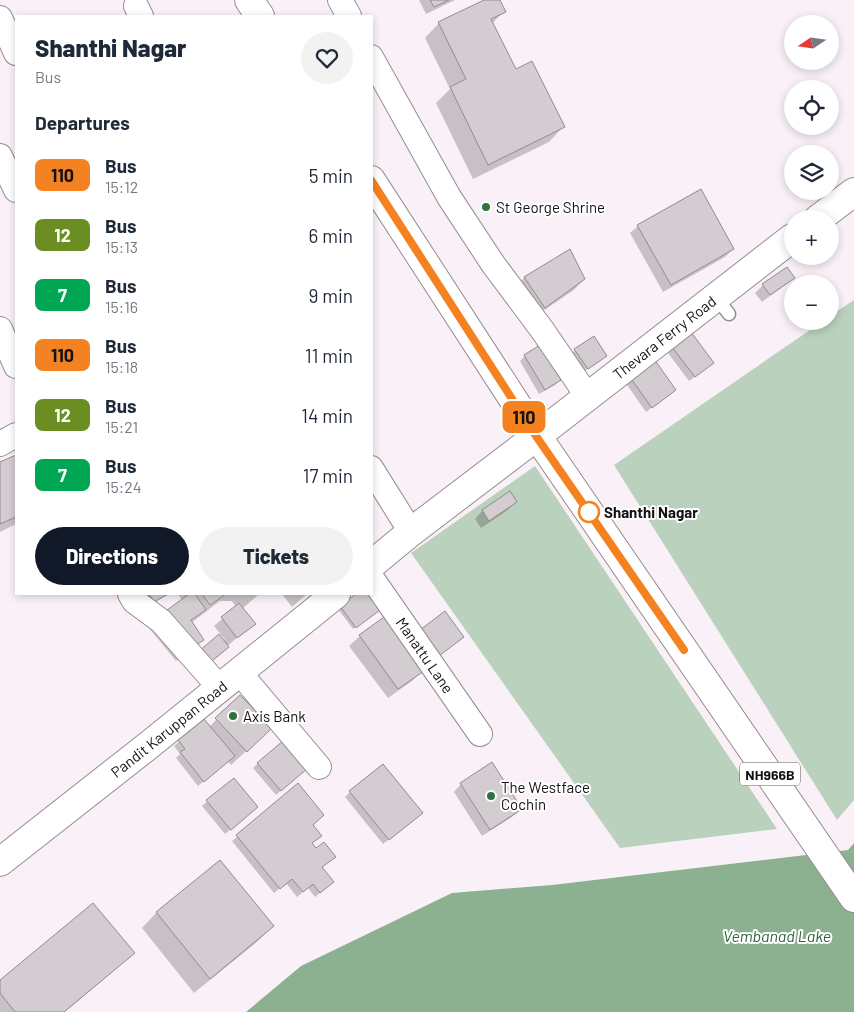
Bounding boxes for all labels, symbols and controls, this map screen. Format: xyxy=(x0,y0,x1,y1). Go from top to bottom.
north arrow xyxy=(784,15,839,70)
map controls xyxy=(784,15,839,330)
button: heart xyxy=(301,32,353,84)
text: Shanthi Nagar xyxy=(35,33,186,62)
text: Bus xyxy=(35,67,61,86)
button: locate xyxy=(784,80,839,135)
text: Departures xyxy=(35,111,130,134)
button: layers xyxy=(784,145,839,200)
text: Bus xyxy=(105,154,137,177)
text: 110 xyxy=(51,164,74,186)
text: 5 min xyxy=(309,164,353,187)
text: 15:12 xyxy=(105,177,138,196)
place label: St George Shrine xyxy=(496,198,605,216)
marker: St George Shrine xyxy=(480,201,492,213)
button: + xyxy=(784,210,839,265)
text: Bus xyxy=(105,214,137,237)
text: 12 xyxy=(54,224,71,246)
text: 6 min xyxy=(309,224,353,247)
text: 15:13 xyxy=(105,237,138,256)
text: Bus xyxy=(105,274,137,297)
button: − xyxy=(784,275,839,330)
text: 7 xyxy=(58,284,67,306)
text: 9 min xyxy=(309,284,353,307)
street label: Thevara Ferry Road xyxy=(609,292,719,383)
text: 15:16 xyxy=(105,297,138,316)
text: Bus xyxy=(105,334,137,357)
text: 110 xyxy=(51,344,74,366)
text: 11 min xyxy=(305,344,353,367)
text: 15:18 xyxy=(105,357,138,376)
text: Bus xyxy=(105,394,137,417)
line badge: 110 xyxy=(495,401,553,433)
text: 12 xyxy=(54,404,71,426)
text: 14 min xyxy=(301,404,353,427)
text: 110 xyxy=(512,406,536,428)
text: 15:21 xyxy=(105,417,138,436)
text: Bus xyxy=(105,454,137,477)
text: 7 xyxy=(58,464,67,486)
text: 17 min xyxy=(303,464,353,487)
text: 15:24 xyxy=(105,477,142,496)
marker: Shanthi Nagar xyxy=(578,501,600,523)
place label: Shanthi Nagar xyxy=(604,503,698,521)
button: Directions xyxy=(35,527,189,585)
button: Tickets xyxy=(199,527,353,585)
street label: Manattu Lane xyxy=(393,614,458,696)
street label: Pandit Karuppan Road xyxy=(107,677,231,781)
place label: Axis Bank xyxy=(243,707,306,725)
marker: Axis Bank xyxy=(227,710,239,722)
road number: NH966B xyxy=(740,762,800,786)
place label: The Westface Cochin xyxy=(501,778,590,813)
marker: The Westface Cochin xyxy=(485,790,497,802)
water label: Vembanad Lake xyxy=(723,926,831,945)

